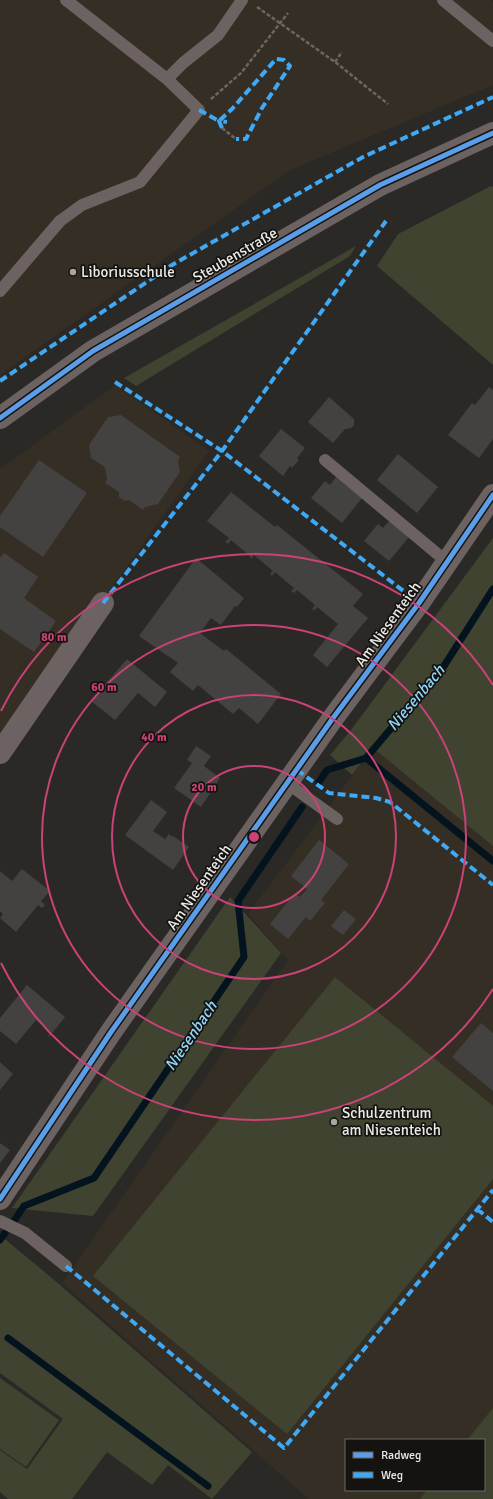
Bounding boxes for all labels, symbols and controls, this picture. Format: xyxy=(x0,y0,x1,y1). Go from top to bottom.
street label: Steubenstraße xyxy=(190,224,280,286)
place label: Liboriusschule xyxy=(81,263,175,281)
marker: Liboriusschule xyxy=(68,267,78,277)
street label: Am Niesenteich xyxy=(351,578,425,670)
text: 80 m xyxy=(41,630,67,645)
water label: Niesenbach xyxy=(383,660,450,735)
text: 60 m xyxy=(91,680,117,695)
text: 40 m xyxy=(141,730,167,745)
text: 20 m xyxy=(191,780,217,795)
centre of rings xyxy=(247,830,261,844)
street label: Am Niesenteich xyxy=(163,841,235,933)
water label: Niesenbach xyxy=(160,996,222,1075)
place label: Schulzentrum am Niesenteich xyxy=(342,1104,441,1139)
marker: Schulzentrum am Niesenteich xyxy=(329,1117,339,1127)
legend xyxy=(345,1439,485,1491)
text: Radweg xyxy=(381,1448,421,1463)
text: Weg xyxy=(381,1468,403,1483)

